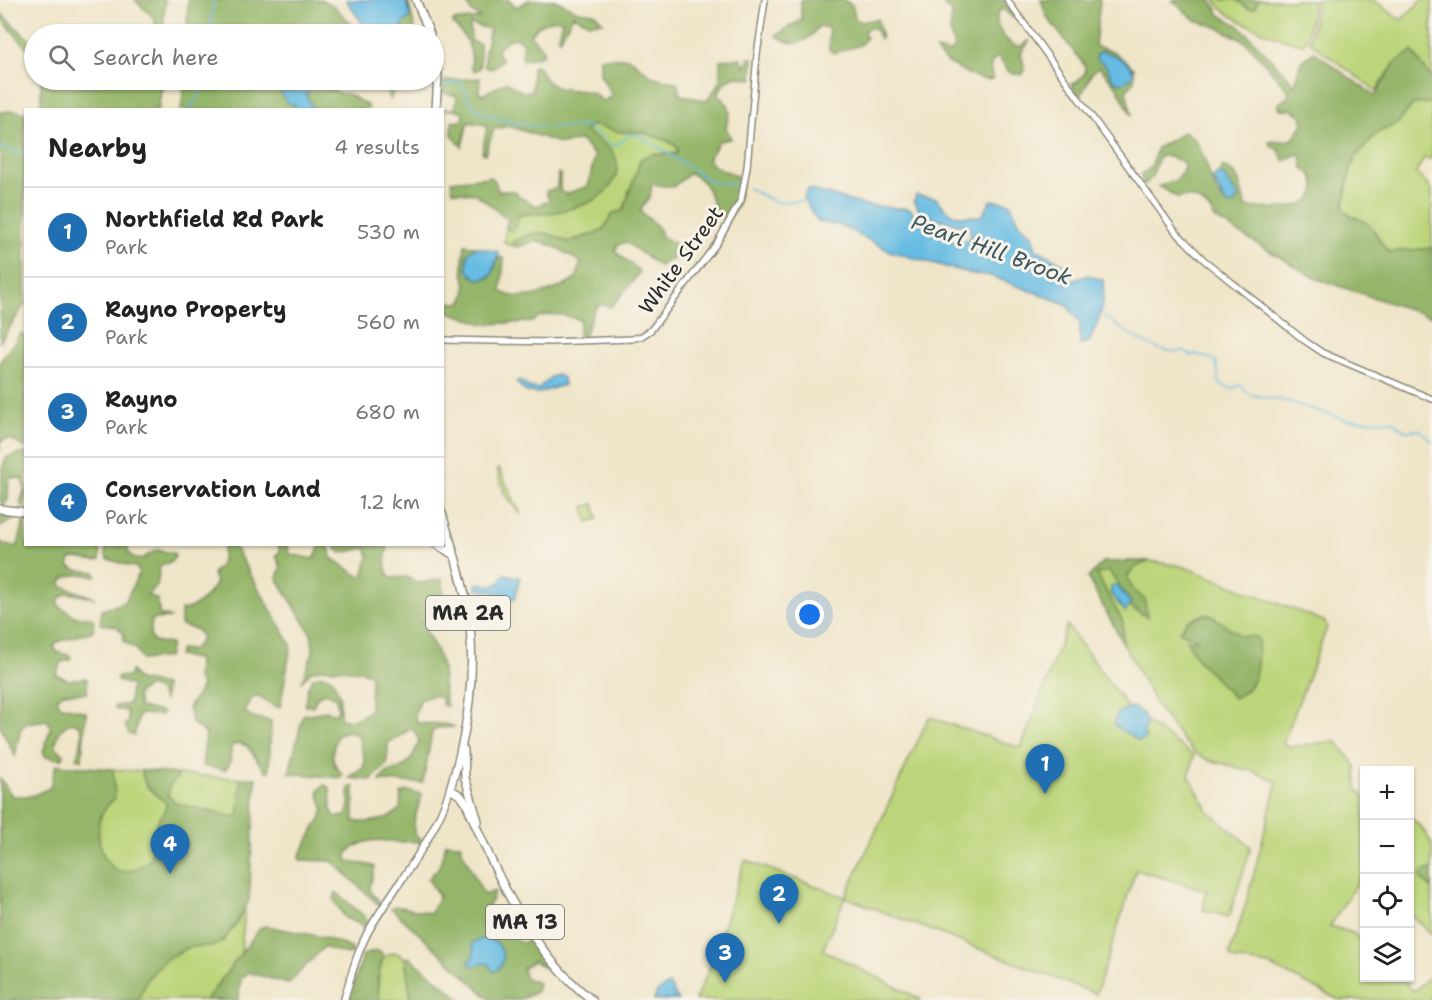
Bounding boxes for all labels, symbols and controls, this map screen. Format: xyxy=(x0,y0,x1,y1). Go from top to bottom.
search box xyxy=(24,24,444,90)
icon: search xyxy=(45,41,78,74)
text: Search here xyxy=(93,43,219,72)
text: Nearby xyxy=(48,130,147,165)
text: 4 results xyxy=(334,134,420,160)
street label: White Street xyxy=(632,200,730,320)
text: Northfield Rd Park xyxy=(105,205,324,234)
water label: Pearl Hill Brook xyxy=(908,207,1076,292)
text: 1 xyxy=(63,219,72,245)
text: 530 m xyxy=(357,219,420,245)
text: Park xyxy=(105,234,148,260)
text: Rayno Property xyxy=(105,295,287,324)
text: 2 xyxy=(61,309,75,335)
text: 560 m xyxy=(357,309,420,335)
text: Park xyxy=(105,324,148,350)
text: Rayno xyxy=(105,385,178,414)
text: 3 xyxy=(61,399,75,425)
text: 680 m xyxy=(355,399,420,425)
text: Park xyxy=(105,414,148,440)
text: Conservation Land xyxy=(105,475,321,504)
text: 4 xyxy=(61,489,75,515)
text: 1.2 km xyxy=(360,489,420,515)
text: Park xyxy=(105,504,148,530)
road number: MA 2A xyxy=(426,596,510,630)
your location xyxy=(795,600,824,629)
pin: 1 xyxy=(1026,744,1064,794)
map controls xyxy=(1360,766,1414,982)
button: + xyxy=(1360,766,1414,820)
button: − xyxy=(1360,820,1414,874)
pin: 4 xyxy=(150,824,190,874)
pin: 2 xyxy=(760,874,798,924)
button: locate xyxy=(1360,874,1414,928)
road number: MA 13 xyxy=(486,905,564,939)
button: layers xyxy=(1360,928,1414,982)
pin: 3 xyxy=(706,934,744,983)

